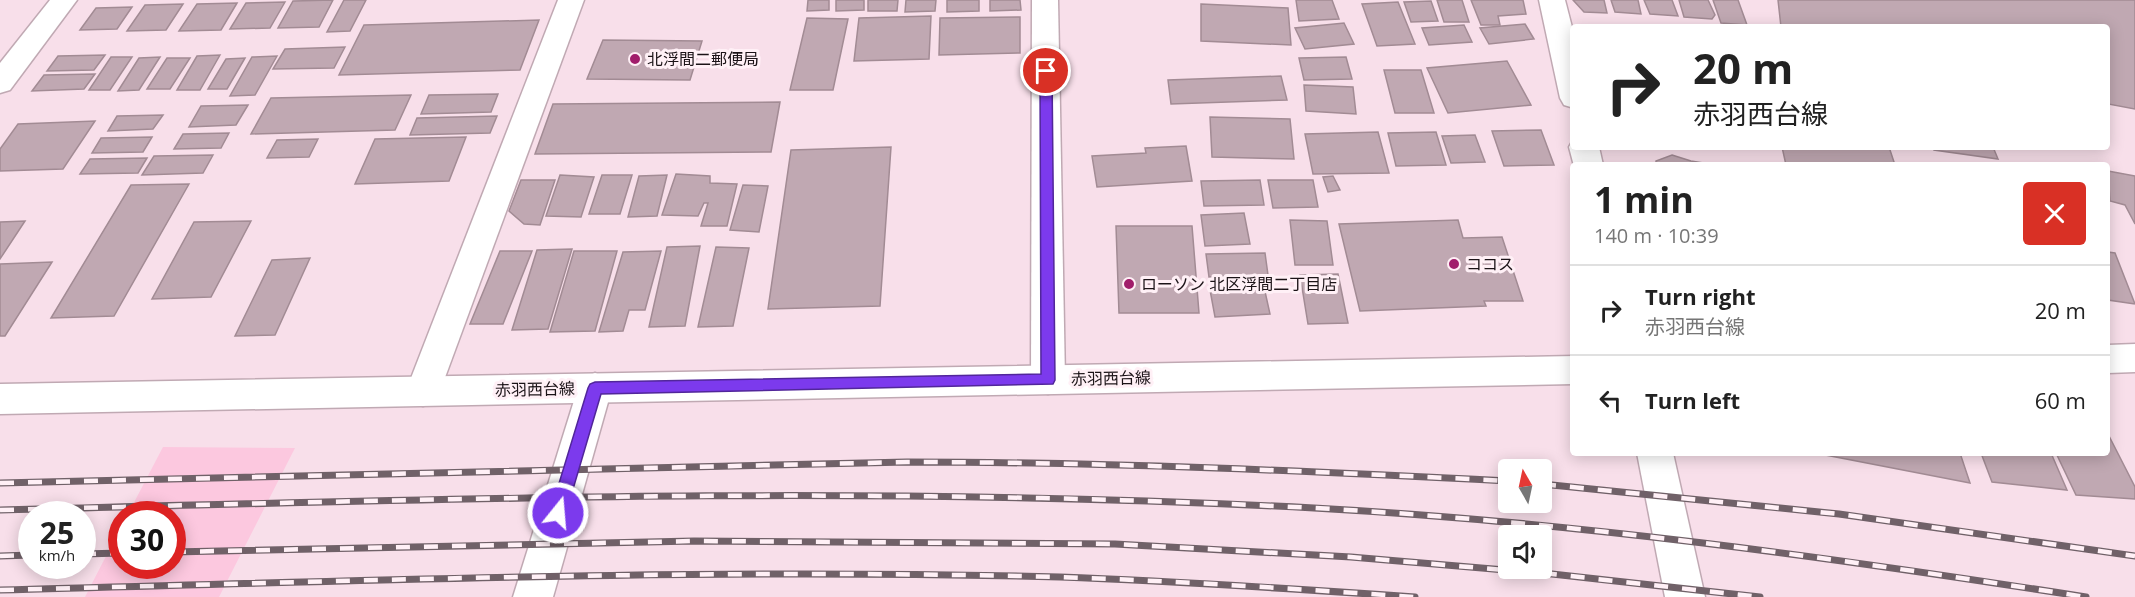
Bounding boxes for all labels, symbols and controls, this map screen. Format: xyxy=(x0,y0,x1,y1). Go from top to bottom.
text: 20 m xyxy=(1693,39,1793,96)
pin xyxy=(1020,45,1071,96)
place label: 北浮間二郵便局 xyxy=(647,48,759,70)
icon: right xyxy=(1594,48,1672,126)
marker: 北浮間二郵便局 xyxy=(628,52,642,66)
icon: arrive xyxy=(1029,54,1062,87)
text: 赤羽西台線 xyxy=(1693,95,1828,132)
text: 1 min xyxy=(1594,175,1694,224)
button: close xyxy=(2023,182,2086,245)
text: 140 m · 10:39 xyxy=(1594,222,1719,249)
place label: ココス xyxy=(1466,253,1514,275)
marker: ココス xyxy=(1447,257,1461,271)
place label: ローソン 北区浮間二丁目店 xyxy=(1141,273,1337,295)
marker: ローソン 北区浮間二丁目店 xyxy=(1122,277,1136,291)
text: Turn right xyxy=(1645,281,1756,311)
icon: right xyxy=(1594,294,1627,327)
text: 20 m xyxy=(2035,295,2086,325)
text: 赤羽西台線 xyxy=(1645,313,1745,340)
street label: 赤羽西台線 xyxy=(1071,366,1151,390)
street label: 赤羽西台線 xyxy=(495,377,575,401)
icon: left xyxy=(1594,384,1627,417)
text: Turn left xyxy=(1645,385,1740,415)
text: 60 m xyxy=(2035,385,2086,415)
north arrow xyxy=(1498,459,1552,513)
map controls xyxy=(1498,459,1552,579)
position arrow xyxy=(526,481,590,545)
speed limit sign: 30 xyxy=(108,501,186,579)
text: 25 xyxy=(40,512,74,553)
button: sound xyxy=(1498,525,1552,579)
text: km/h xyxy=(39,545,75,565)

